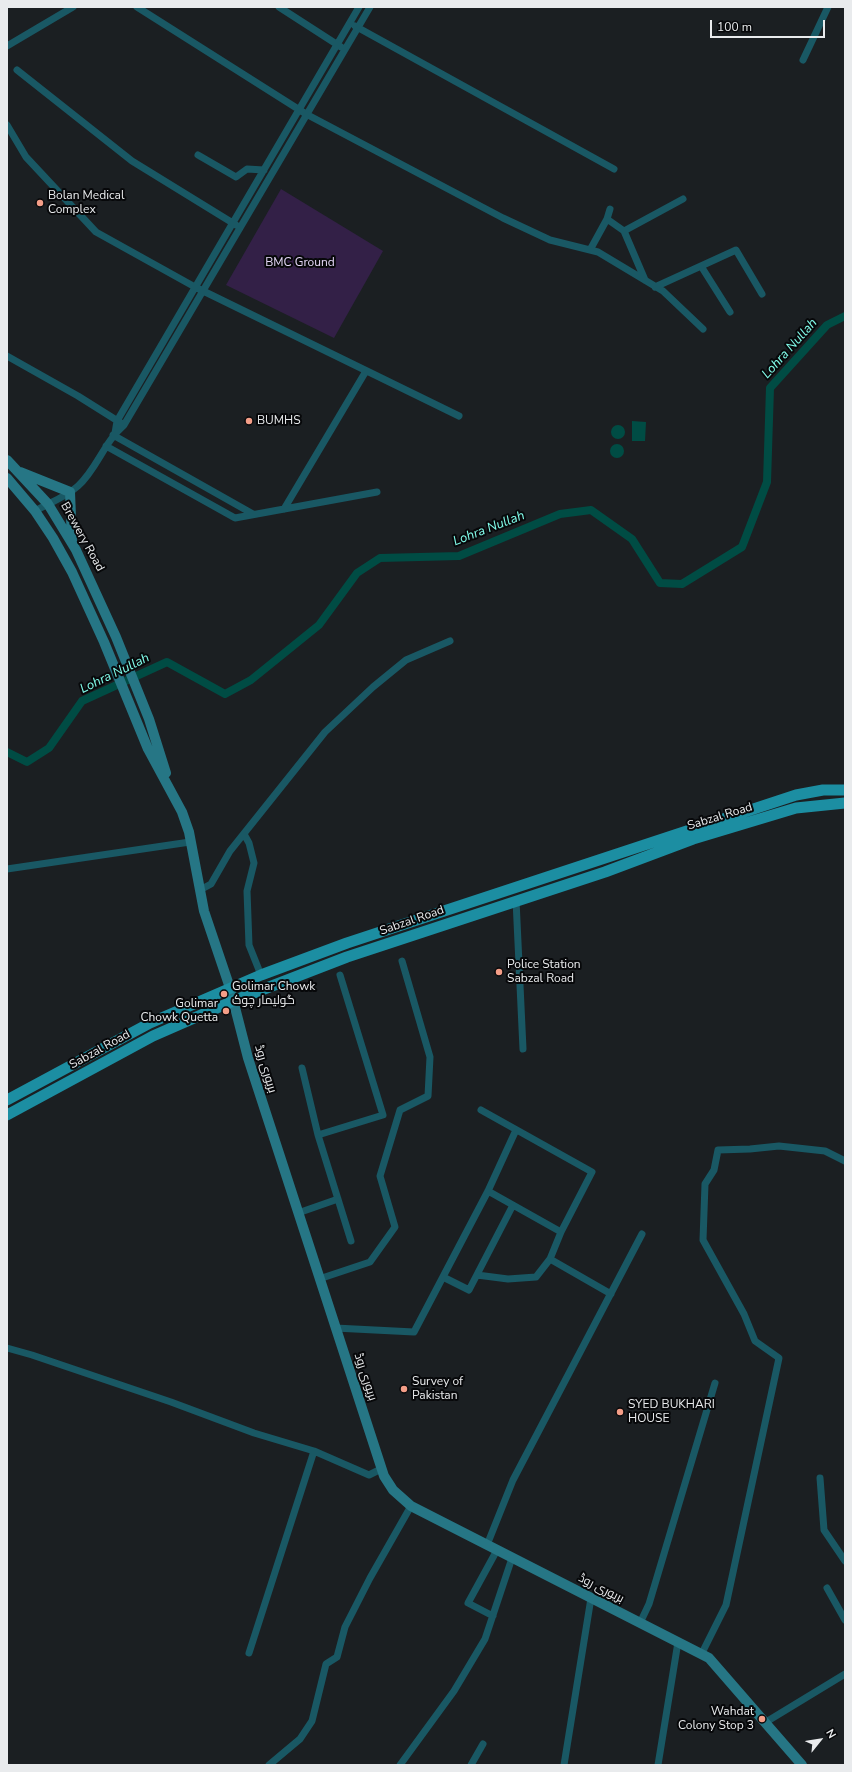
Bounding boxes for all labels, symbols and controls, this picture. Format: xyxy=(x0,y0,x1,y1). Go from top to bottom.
scale bar xyxy=(712,12,827,38)
text: 100 m xyxy=(717,19,752,35)
place label: Bolan Medical Complex xyxy=(48,189,124,217)
marker: Bolan Medical Complex xyxy=(35,198,45,208)
park label: BMC Ground xyxy=(265,256,335,270)
water label: Lohra Nullah xyxy=(759,316,821,382)
place label: BUMHS xyxy=(257,414,301,428)
marker: BUMHS xyxy=(244,416,254,426)
street label: Brewery Road xyxy=(57,500,107,574)
water label: Lohra Nullah xyxy=(451,508,527,550)
water label: Lohra Nullah xyxy=(78,650,152,698)
street label: Sabzal Road xyxy=(686,800,754,834)
street label: Sabzal Road xyxy=(378,903,446,939)
place label: Police Station Sabzal Road xyxy=(507,958,581,986)
marker: Police Station Sabzal Road xyxy=(494,967,504,977)
place label: Golimar Chowk گولیمار چوک xyxy=(232,980,315,1008)
marker: Golimar Chowk گولیمار چوک xyxy=(219,989,229,999)
place label: Golimar Chowk Quetta xyxy=(140,997,218,1025)
marker: Golimar Chowk Quetta xyxy=(221,1006,231,1016)
street label: Sabzal Road xyxy=(67,1027,133,1073)
street label: بریوری روڈ xyxy=(251,1043,279,1095)
street label: بریوری روڈ xyxy=(351,1351,379,1403)
place label: Survey of Pakistan xyxy=(412,1375,463,1403)
marker: Survey of Pakistan xyxy=(399,1384,409,1394)
place label: SYED BUKHARI HOUSE xyxy=(628,1398,715,1426)
marker: SYED BUKHARI HOUSE xyxy=(615,1407,625,1417)
street label: بریوری روڈ xyxy=(576,1571,626,1607)
place label: Wahdat Colony Stop 3 xyxy=(678,1705,754,1733)
marker: Wahdat Colony Stop 3 xyxy=(757,1714,767,1724)
north arrow xyxy=(800,1720,840,1760)
text: N xyxy=(822,1726,839,1741)

